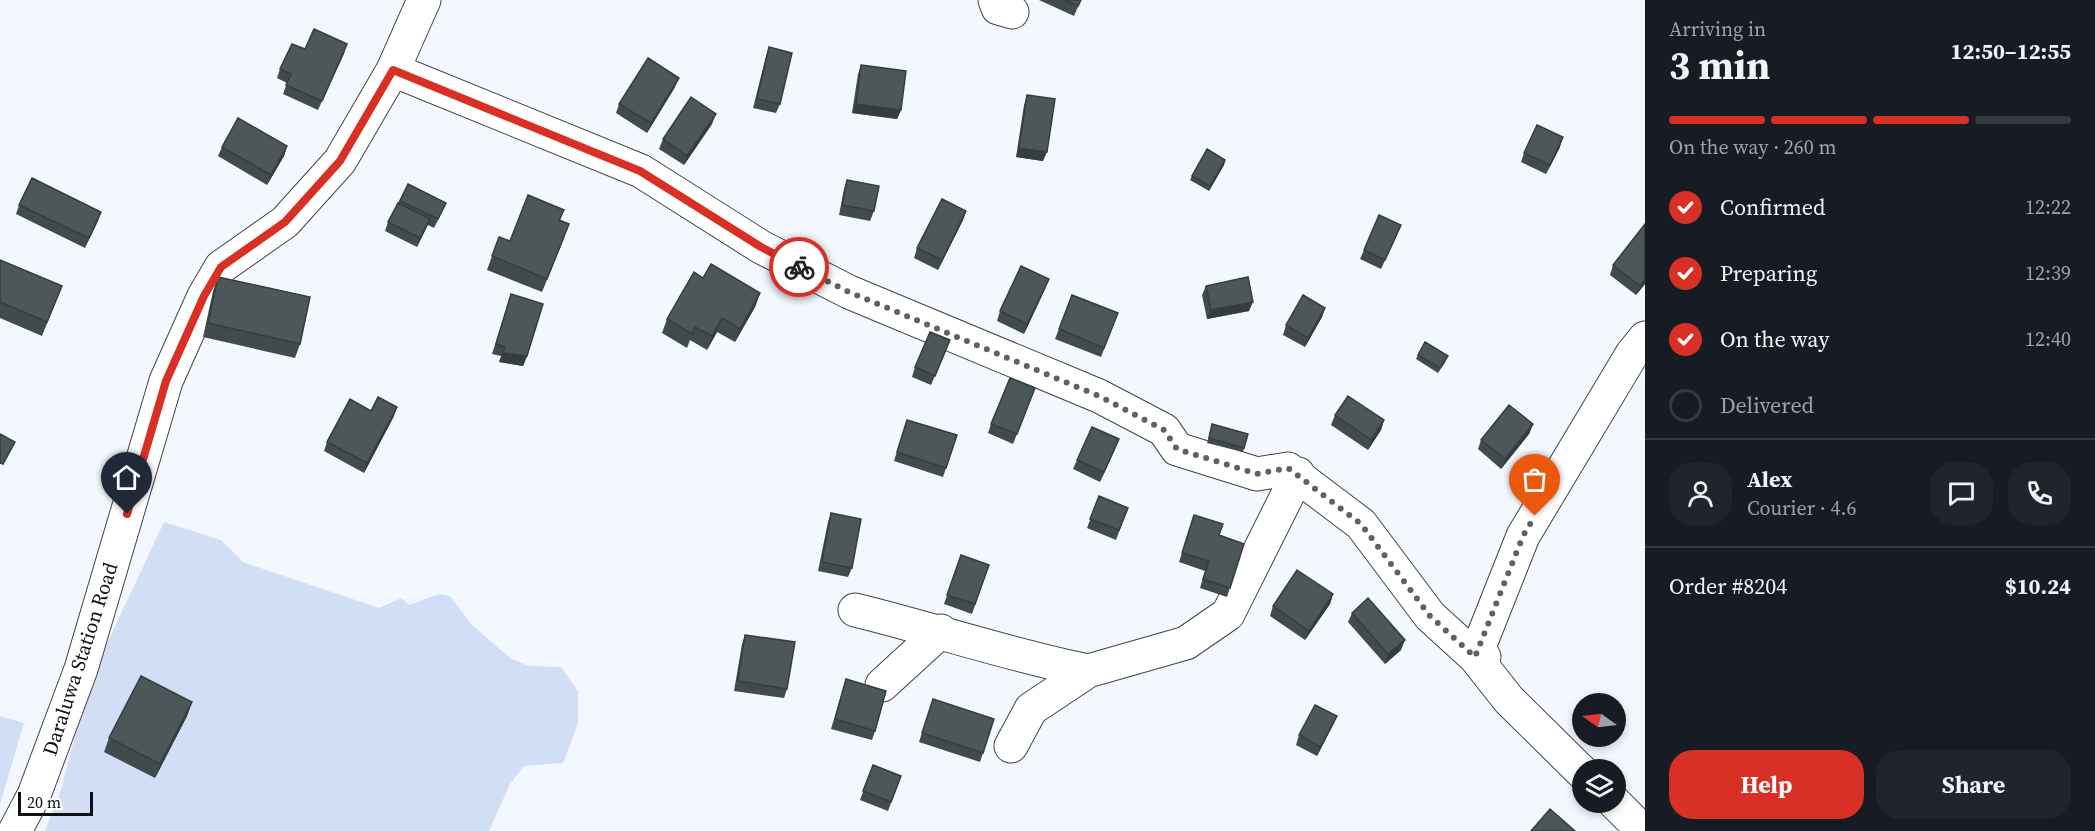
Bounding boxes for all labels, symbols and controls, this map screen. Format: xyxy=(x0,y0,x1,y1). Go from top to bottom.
text: Arriving in xyxy=(1669,15,1766,43)
text: 12:50–12:55 xyxy=(1951,36,2071,66)
text: 3 min xyxy=(1669,39,1770,92)
text: On the way · 260 m xyxy=(1669,133,1836,161)
icon: check xyxy=(1669,191,1702,224)
text: Confirmed xyxy=(1720,192,1825,222)
text: 12:22 xyxy=(2025,193,2071,221)
courier xyxy=(769,237,829,297)
icon: bike xyxy=(783,251,816,284)
icon: check xyxy=(1669,257,1702,290)
text: Preparing xyxy=(1720,258,1817,288)
text: 12:39 xyxy=(2025,259,2071,287)
icon: check xyxy=(1669,323,1702,356)
text: On the way xyxy=(1720,324,1829,354)
text: 12:40 xyxy=(2025,325,2071,353)
text: Delivered xyxy=(1720,390,1814,420)
pin xyxy=(101,452,152,514)
pin xyxy=(1509,454,1560,516)
icon: home xyxy=(110,461,143,494)
button: person xyxy=(1669,462,1732,525)
button: chat xyxy=(1930,462,1993,525)
button: phone xyxy=(2008,462,2071,525)
icon: bag xyxy=(1518,463,1551,496)
text: Alex xyxy=(1747,464,1792,494)
text: Courier · 4.6 xyxy=(1747,494,1856,522)
street label: Daraluwa Station Road xyxy=(36,558,125,759)
text: Order #8204 xyxy=(1669,571,1787,601)
text: $10.24 xyxy=(2005,571,2071,601)
north arrow xyxy=(1572,693,1626,747)
map controls xyxy=(1572,693,1626,813)
button: Help xyxy=(1669,750,1864,819)
button: Share xyxy=(1876,750,2071,819)
button: layers xyxy=(1572,759,1626,813)
scale bar xyxy=(18,789,93,816)
text: 20 m xyxy=(27,791,61,813)

